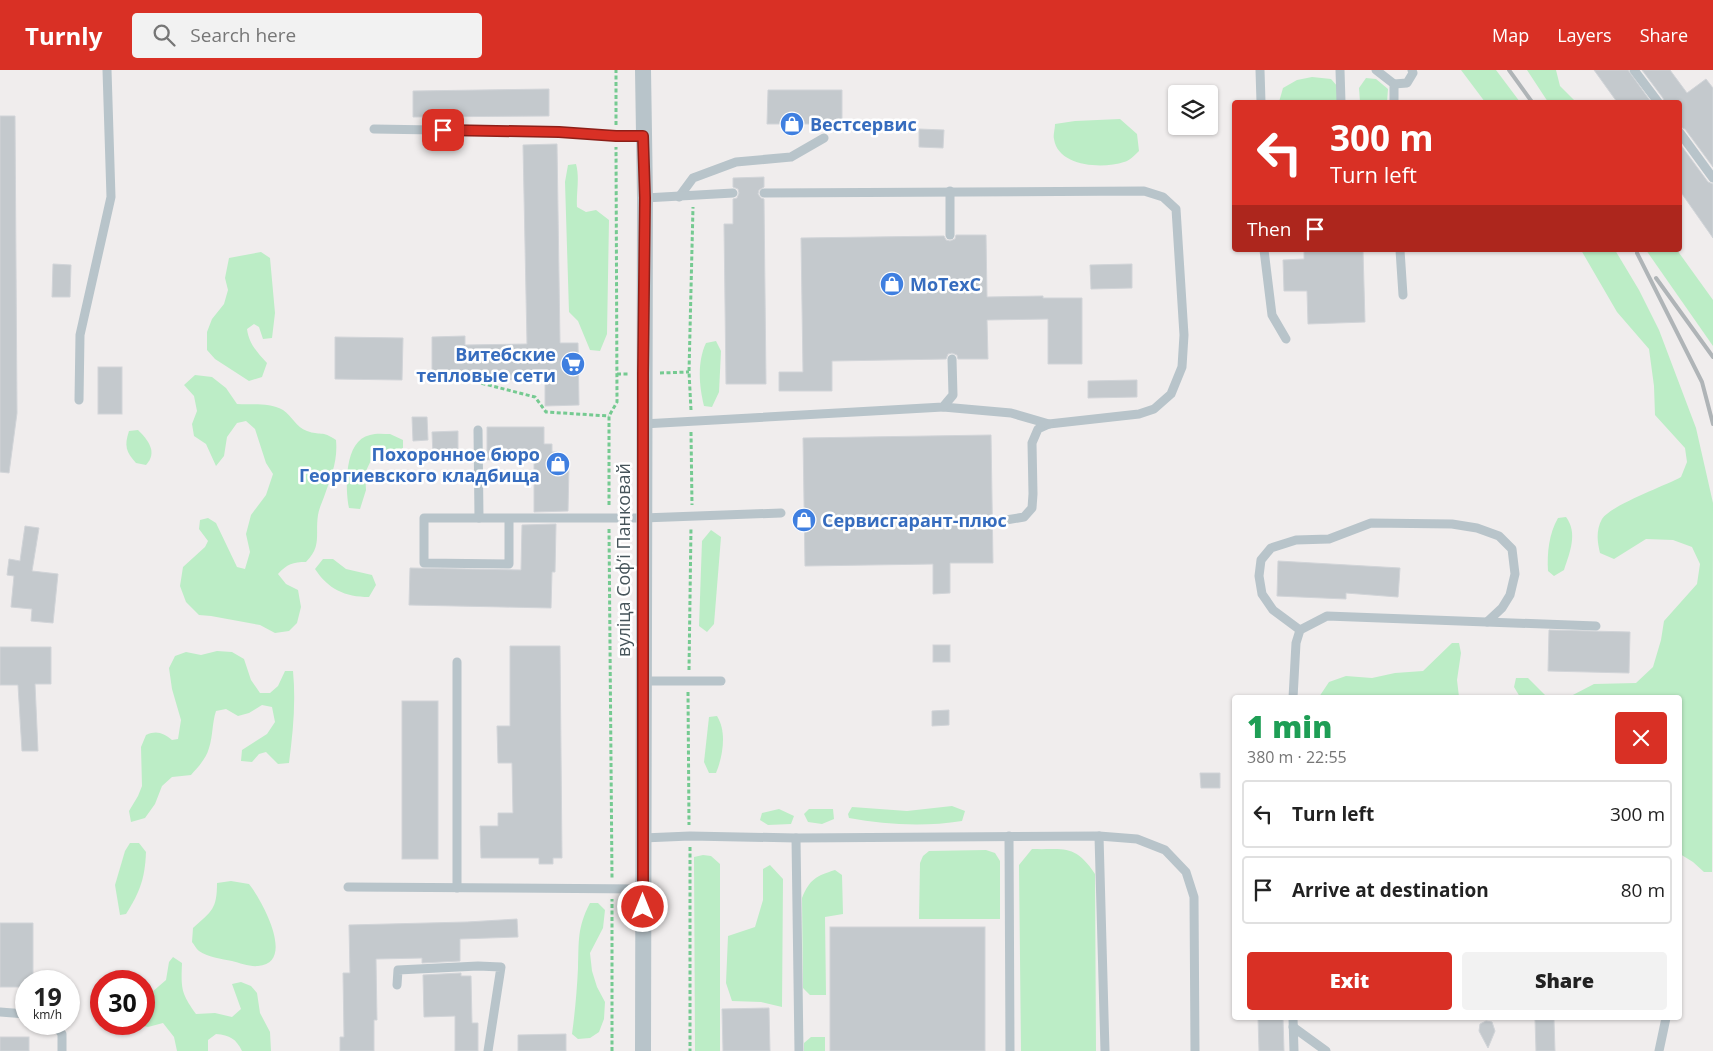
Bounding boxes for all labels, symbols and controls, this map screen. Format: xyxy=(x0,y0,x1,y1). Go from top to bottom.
search box xyxy=(132,13,482,58)
text: Turnly xyxy=(25,19,102,52)
icon: search xyxy=(150,21,178,49)
text: Search here xyxy=(190,22,296,48)
text: Map xyxy=(1492,23,1529,47)
text: Layers xyxy=(1557,23,1612,47)
text: Share xyxy=(1640,23,1688,47)
map controls xyxy=(1168,85,1218,135)
button: layers xyxy=(1168,85,1218,135)
pin xyxy=(422,109,464,151)
shop icon: Вестсервис xyxy=(779,111,805,137)
place label: Вестсервис xyxy=(810,112,917,136)
text: 300 m xyxy=(1330,114,1434,161)
icon: arrive xyxy=(429,116,457,144)
icon: left xyxy=(1247,120,1312,185)
text: Turn left xyxy=(1330,159,1417,189)
icon: arrive xyxy=(1301,215,1329,243)
text: Then xyxy=(1247,216,1291,242)
shop icon: MoTexC xyxy=(879,271,905,297)
place label: MoTexC xyxy=(910,272,981,296)
place label: Витебские тепловые сети xyxy=(416,342,556,387)
supermarket icon: Витебские тепловые сети xyxy=(560,351,586,377)
place label: Похоронное бюро Георгиевского кладбища xyxy=(299,442,540,487)
shop icon: Похоронное бюро Георгиевского кладбища xyxy=(545,451,571,477)
street label: вуліца Софʼі Панковай xyxy=(611,463,635,657)
shop icon: Сервисгарант-плюс xyxy=(791,507,817,533)
place label: Сервисгарант-плюс xyxy=(822,508,1007,532)
text: 1 min xyxy=(1247,706,1332,747)
button: close xyxy=(1615,712,1667,764)
text: 380 m · 22:55 xyxy=(1247,746,1347,768)
icon: left xyxy=(1249,800,1277,828)
text: Turn left xyxy=(1292,801,1374,827)
text: 300 m xyxy=(1610,801,1665,827)
icon: arrive xyxy=(1249,876,1277,904)
text: Arrive at destination xyxy=(1292,877,1489,903)
text: 80 m xyxy=(1621,877,1665,903)
position arrow xyxy=(616,880,668,932)
button: Exit xyxy=(1247,952,1452,1010)
button: Share xyxy=(1462,952,1667,1010)
speed limit sign: 30 xyxy=(90,970,155,1035)
text: 19 xyxy=(33,979,62,1013)
text: km/h xyxy=(33,1006,62,1023)

